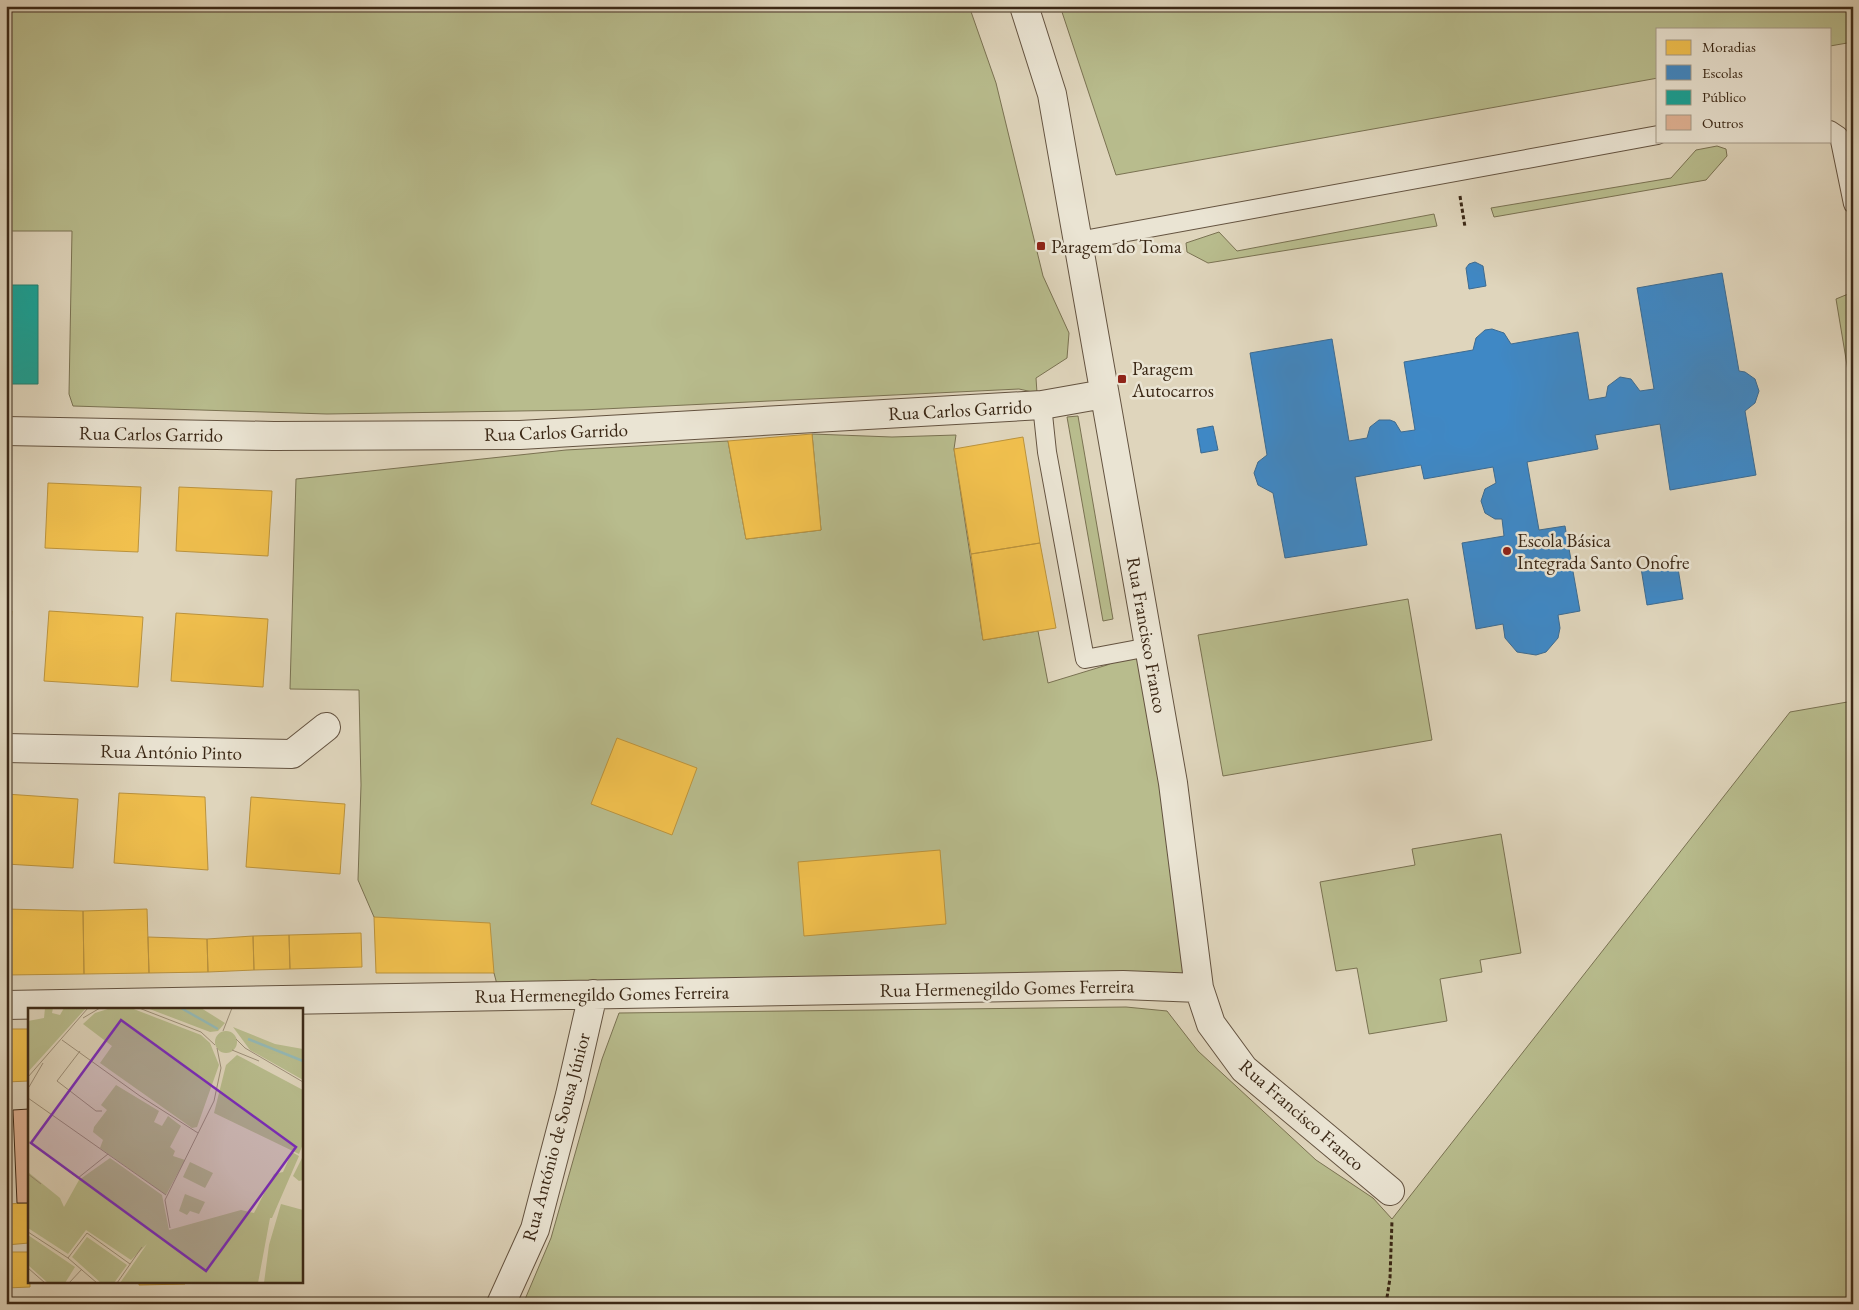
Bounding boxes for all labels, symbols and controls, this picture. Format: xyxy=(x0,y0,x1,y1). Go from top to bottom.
legend xyxy=(1656,28,1832,142)
text: Moradias xyxy=(1702,37,1756,56)
text: Escolas xyxy=(1702,63,1743,82)
text: Público xyxy=(1702,87,1746,106)
text: Outros xyxy=(1702,113,1743,132)
place label: Paragem do Toma xyxy=(1051,234,1182,259)
marker: Paragem do Toma xyxy=(1035,240,1047,252)
place label: Paragem Autocarros xyxy=(1131,356,1214,403)
marker: Paragem Autocarros xyxy=(1116,373,1128,385)
street label: Rua Carlos Garrido xyxy=(887,394,1033,426)
street label: Rua Carlos Garrido xyxy=(484,417,628,447)
street label: Rua Carlos Garrido xyxy=(79,420,223,448)
place label: Escola Básica Integrada Santo Onofre xyxy=(1517,528,1689,575)
marker: Escola Básica Integrada Santo Onofre xyxy=(1501,545,1513,557)
street label: Rua Francisco Franco xyxy=(1121,555,1173,715)
street label: Rua António Pinto xyxy=(100,738,242,766)
street label: Rua Hermenegildo Gomes Ferreira xyxy=(879,973,1135,1003)
street label: Rua Hermenegildo Gomes Ferreira xyxy=(474,979,730,1009)
inset map xyxy=(28,1008,302,1282)
street label: Rua António de Sousa Júnior xyxy=(516,1029,596,1244)
street label: Rua Francisco Franco xyxy=(1234,1054,1370,1176)

